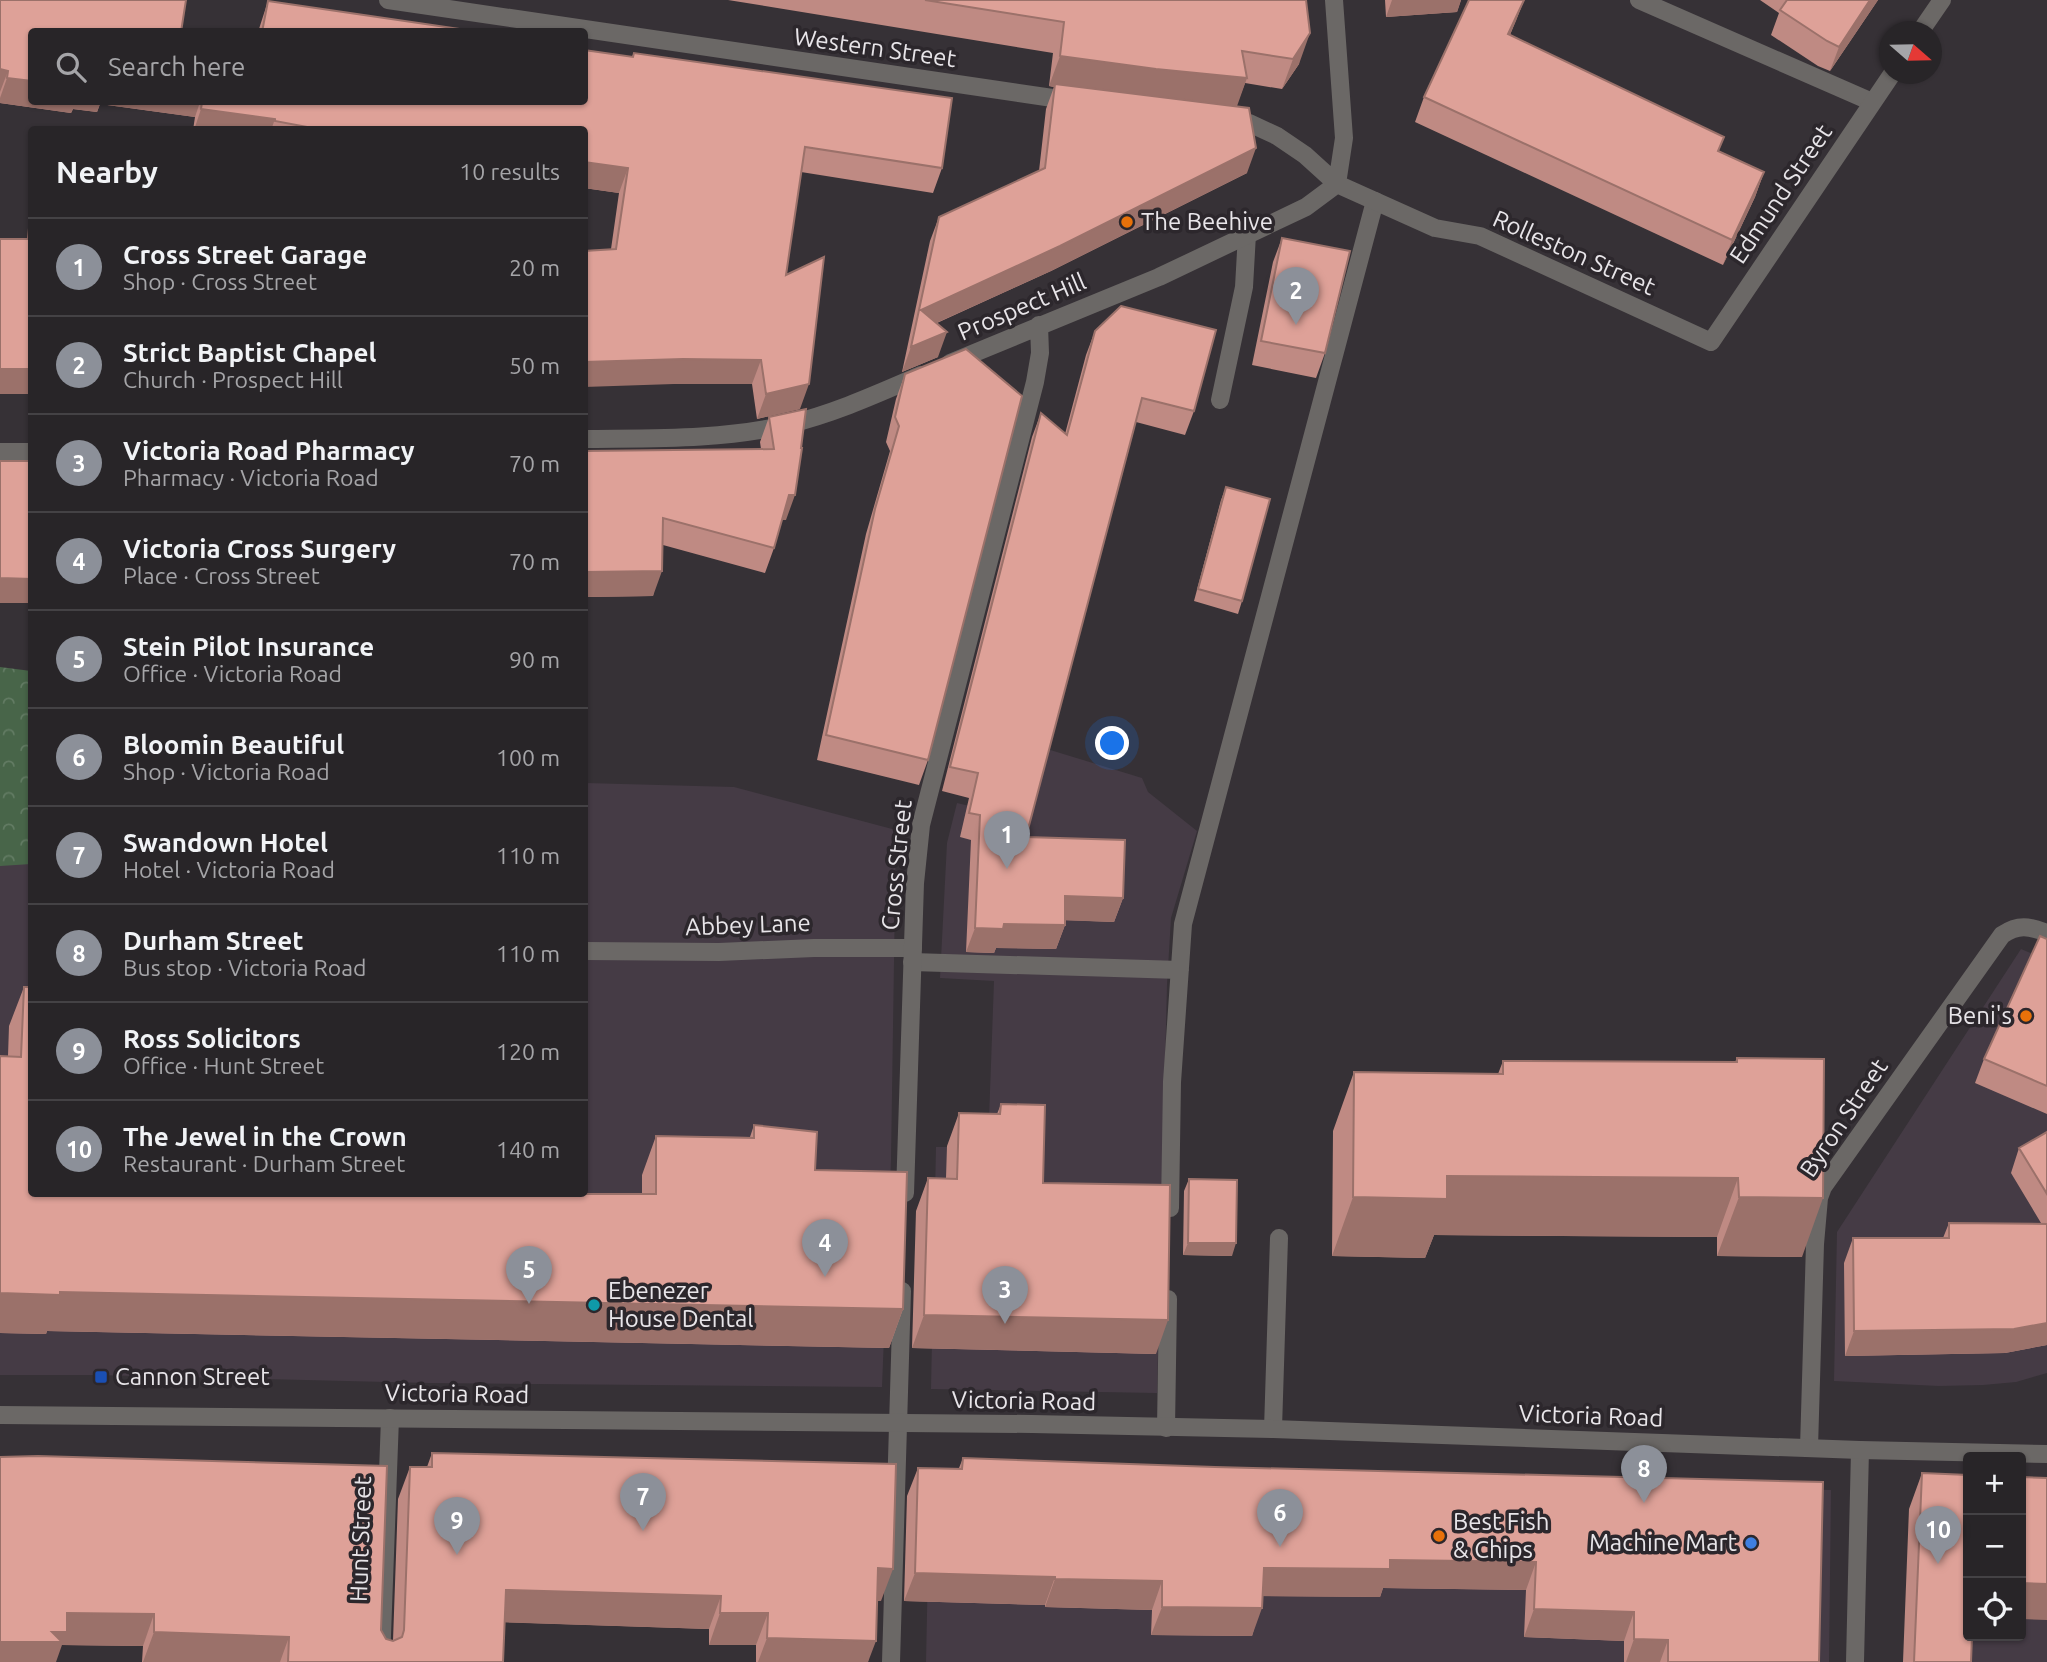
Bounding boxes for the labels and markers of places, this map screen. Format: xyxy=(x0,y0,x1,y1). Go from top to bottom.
place label: The Beehive xyxy=(1141,208,1273,235)
marker: The Beehive xyxy=(1119,214,1135,230)
pin: 2 xyxy=(1273,267,1319,325)
pin: 1 xyxy=(984,811,1030,869)
place label: Beni's xyxy=(1948,1002,2012,1029)
marker: Beni's xyxy=(2018,1008,2034,1024)
pin: 4 xyxy=(802,1219,848,1277)
pin: 5 xyxy=(506,1246,552,1304)
pin: 3 xyxy=(982,1266,1028,1324)
place label: Ebenezer House Dental xyxy=(608,1277,754,1332)
marker: Ebenezer House Dental xyxy=(586,1297,602,1313)
place label: Cannon Street xyxy=(115,1363,270,1390)
marker: Cannon Street xyxy=(93,1369,109,1385)
pin: 8 xyxy=(1621,1445,1667,1503)
pin: 7 xyxy=(620,1473,666,1531)
pin: 6 xyxy=(1257,1489,1303,1547)
pin: 9 xyxy=(434,1497,480,1555)
pin: 10 xyxy=(1915,1506,1961,1564)
place label: Best Fish & Chips xyxy=(1453,1508,1549,1563)
marker: Best Fish & Chips xyxy=(1431,1528,1447,1544)
place label: Machine Mart xyxy=(1589,1529,1738,1556)
marker: Machine Mart xyxy=(1743,1535,1759,1551)

